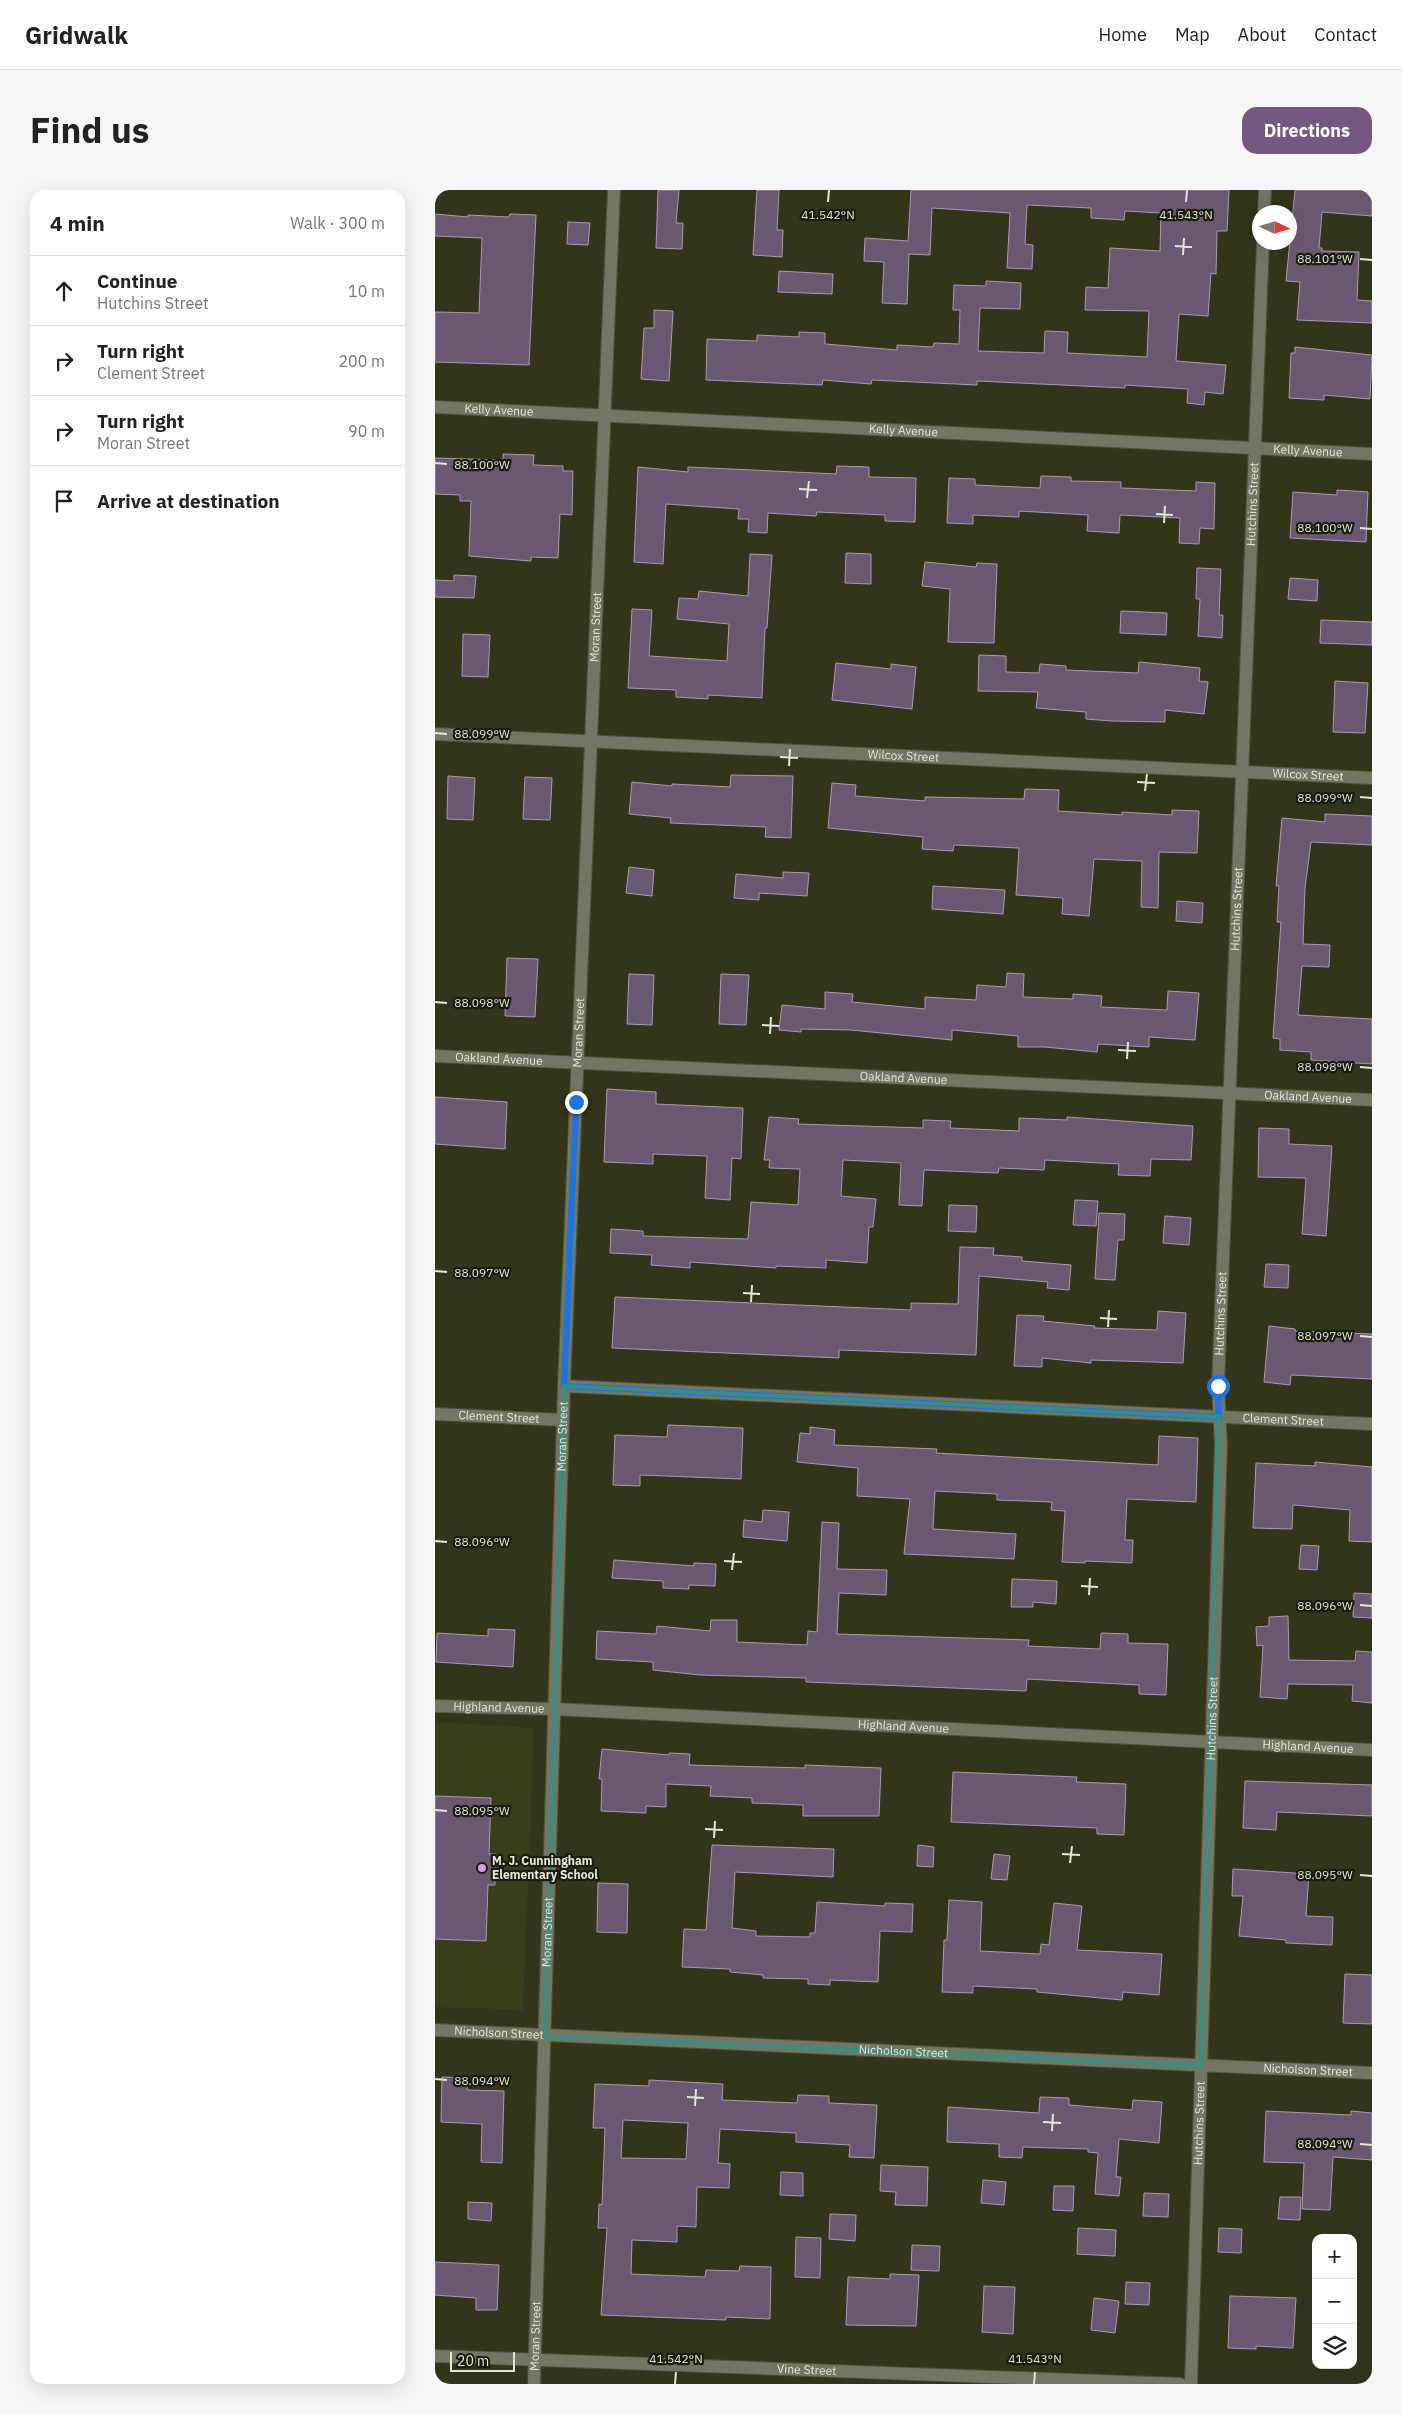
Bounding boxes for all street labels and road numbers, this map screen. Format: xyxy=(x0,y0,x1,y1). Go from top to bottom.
street label: Kelly Avenue xyxy=(464,400,534,419)
street label: Kelly Avenue xyxy=(868,421,939,439)
street label: Kelly Avenue xyxy=(1273,441,1343,460)
street label: Hutchins Street xyxy=(1243,462,1261,546)
street label: Moran Street xyxy=(586,592,604,662)
street label: Wilcox Street xyxy=(867,746,940,765)
street label: Wilcox Street xyxy=(1272,765,1344,784)
street label: Hutchins Street xyxy=(1227,867,1245,951)
street label: Moran Street xyxy=(569,998,587,1068)
street label: Oakland Avenue xyxy=(455,1049,544,1068)
street label: Oakland Avenue xyxy=(859,1068,948,1087)
street label: Oakland Avenue xyxy=(1264,1087,1353,1106)
street label: Hutchins Street xyxy=(1211,1271,1229,1356)
street label: Moran Street xyxy=(553,1401,571,1472)
street label: Clement Street xyxy=(458,1407,540,1426)
street label: Clement Street xyxy=(1242,1410,1324,1429)
street label: Hutchins Street xyxy=(1203,1676,1221,1760)
street label: Highland Avenue xyxy=(453,1698,545,1716)
street label: Highland Avenue xyxy=(858,1716,950,1736)
street label: Highland Avenue xyxy=(1262,1737,1354,1756)
street label: Moran Street xyxy=(539,1897,556,1967)
street label: Nicholson Street xyxy=(454,2023,544,2042)
street label: Nicholson Street xyxy=(858,2041,949,2061)
street label: Nicholson Street xyxy=(1263,2060,1353,2079)
street label: Hutchins Street xyxy=(1190,2081,1208,2165)
street label: Moran Street xyxy=(526,2301,543,2371)
street label: Vine Street xyxy=(777,2361,837,2378)

